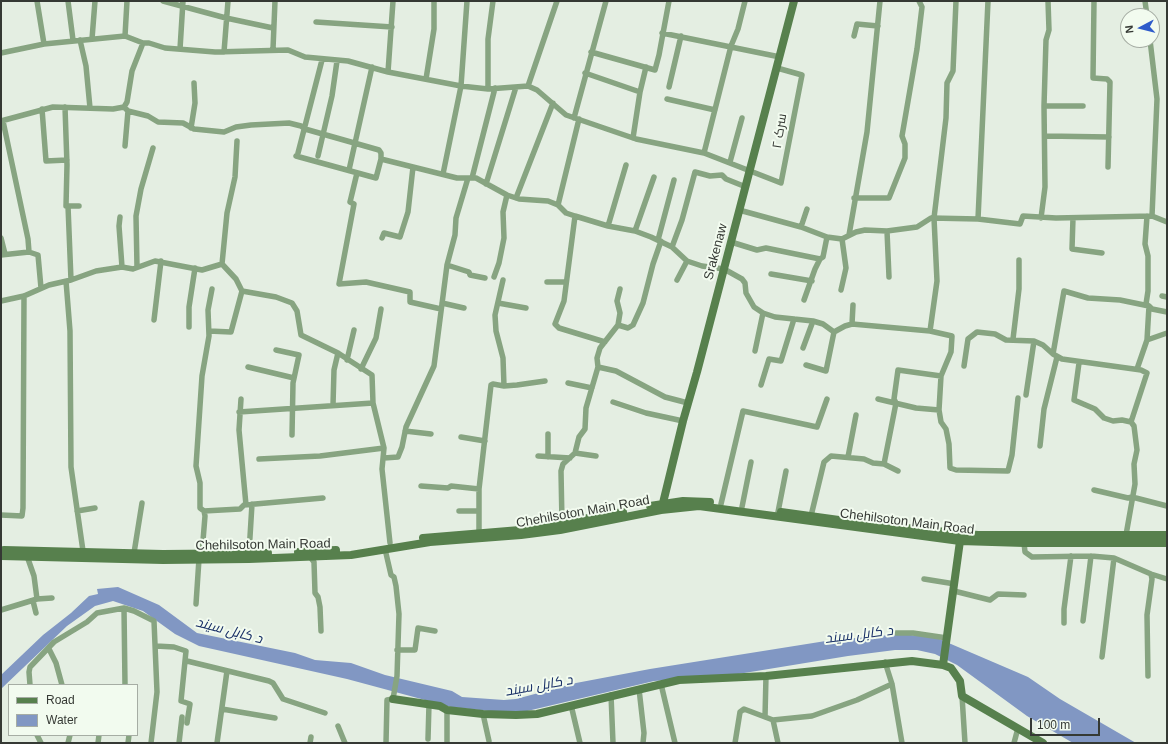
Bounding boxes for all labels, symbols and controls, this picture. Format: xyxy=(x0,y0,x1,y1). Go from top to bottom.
north arrow xyxy=(1120,8,1160,48)
text: N xyxy=(1123,25,1136,34)
street label: سرک ۲ xyxy=(770,112,790,150)
street label: Srakenaw xyxy=(701,222,731,282)
street label: Chehilsoton Main Road xyxy=(515,493,651,531)
street label: Chehilsoton Main Road xyxy=(839,506,975,538)
street label: Chehilsoton Main Road xyxy=(195,536,331,554)
water label: د کابل سيند xyxy=(194,614,264,648)
water label: د کابل سيند xyxy=(824,623,894,647)
water label: د کابل سيند xyxy=(504,672,574,700)
legend xyxy=(8,684,138,736)
text: Road xyxy=(46,693,75,707)
scale bar xyxy=(1032,710,1102,736)
text: Water xyxy=(46,713,78,727)
text: 100 m xyxy=(1037,718,1070,732)

